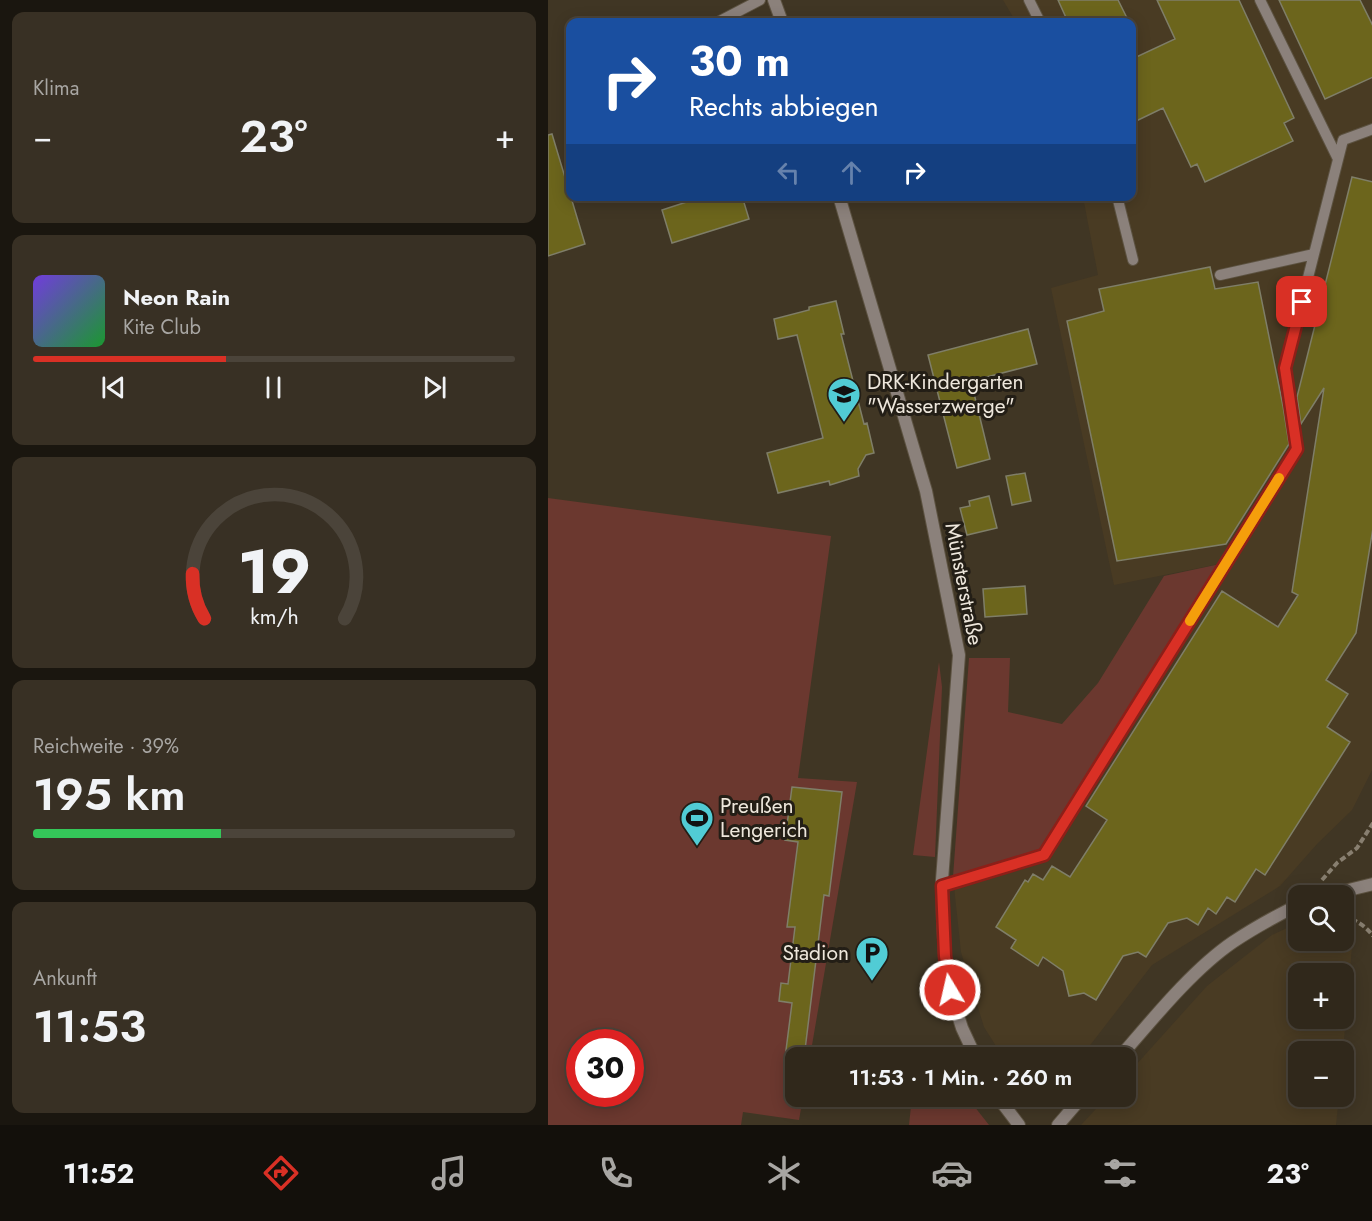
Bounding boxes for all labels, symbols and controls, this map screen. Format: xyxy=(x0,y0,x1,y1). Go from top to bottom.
text: 30 m xyxy=(689,31,790,92)
icon: right xyxy=(590,42,668,120)
text: Klima xyxy=(33,74,79,103)
text: Rechts abbiegen xyxy=(689,87,879,126)
text: 23° xyxy=(239,104,308,169)
text: − xyxy=(33,113,52,160)
text: + xyxy=(495,113,515,160)
icon: left xyxy=(772,156,805,189)
icon: ahead xyxy=(835,156,868,189)
icon: right xyxy=(898,156,931,189)
pin xyxy=(1276,276,1327,327)
text: Neon Rain xyxy=(123,281,230,313)
icon: arrive xyxy=(1285,285,1318,318)
text: Kite Club xyxy=(123,313,201,342)
place label: DRK-Kindergarten "Wasserzwerge" xyxy=(867,367,1024,421)
icon: previous xyxy=(97,371,130,404)
icon: pause xyxy=(257,371,290,404)
icon: next xyxy=(418,371,451,404)
school or university icon: DRK-Kindergarten "Wasserzwerge" xyxy=(826,376,862,423)
street label: Münsterstraße xyxy=(937,520,991,648)
text: 19 xyxy=(237,527,311,617)
text: km/h xyxy=(250,602,298,633)
text: Reichweite · 39% xyxy=(33,732,179,761)
text: 195 km xyxy=(33,762,186,827)
place label: Preußen Lengerich xyxy=(720,791,808,845)
sports icon: Preußen Lengerich xyxy=(679,800,715,847)
map controls xyxy=(1288,885,1354,1107)
button: search xyxy=(1288,885,1354,951)
parking icon: Stadion xyxy=(854,935,890,982)
place label: Stadion xyxy=(782,938,849,968)
position arrow xyxy=(918,958,982,1022)
button: + xyxy=(1288,963,1354,1029)
text: Ankunft xyxy=(33,964,97,993)
text: 11:53 xyxy=(33,994,146,1059)
speed limit sign: 30 xyxy=(566,1029,644,1107)
button: − xyxy=(1288,1041,1354,1107)
text: 11:53 · 1 Min. · 260 m xyxy=(849,1061,1072,1093)
icon: directions xyxy=(260,1152,302,1194)
icon: music xyxy=(428,1152,470,1194)
icon: phone xyxy=(595,1152,637,1194)
icon: climate xyxy=(763,1152,805,1194)
icon: car xyxy=(931,1152,973,1194)
icon: filters xyxy=(1099,1152,1141,1194)
text: 11:52 xyxy=(63,1154,134,1193)
text: 23° xyxy=(1267,1154,1309,1193)

